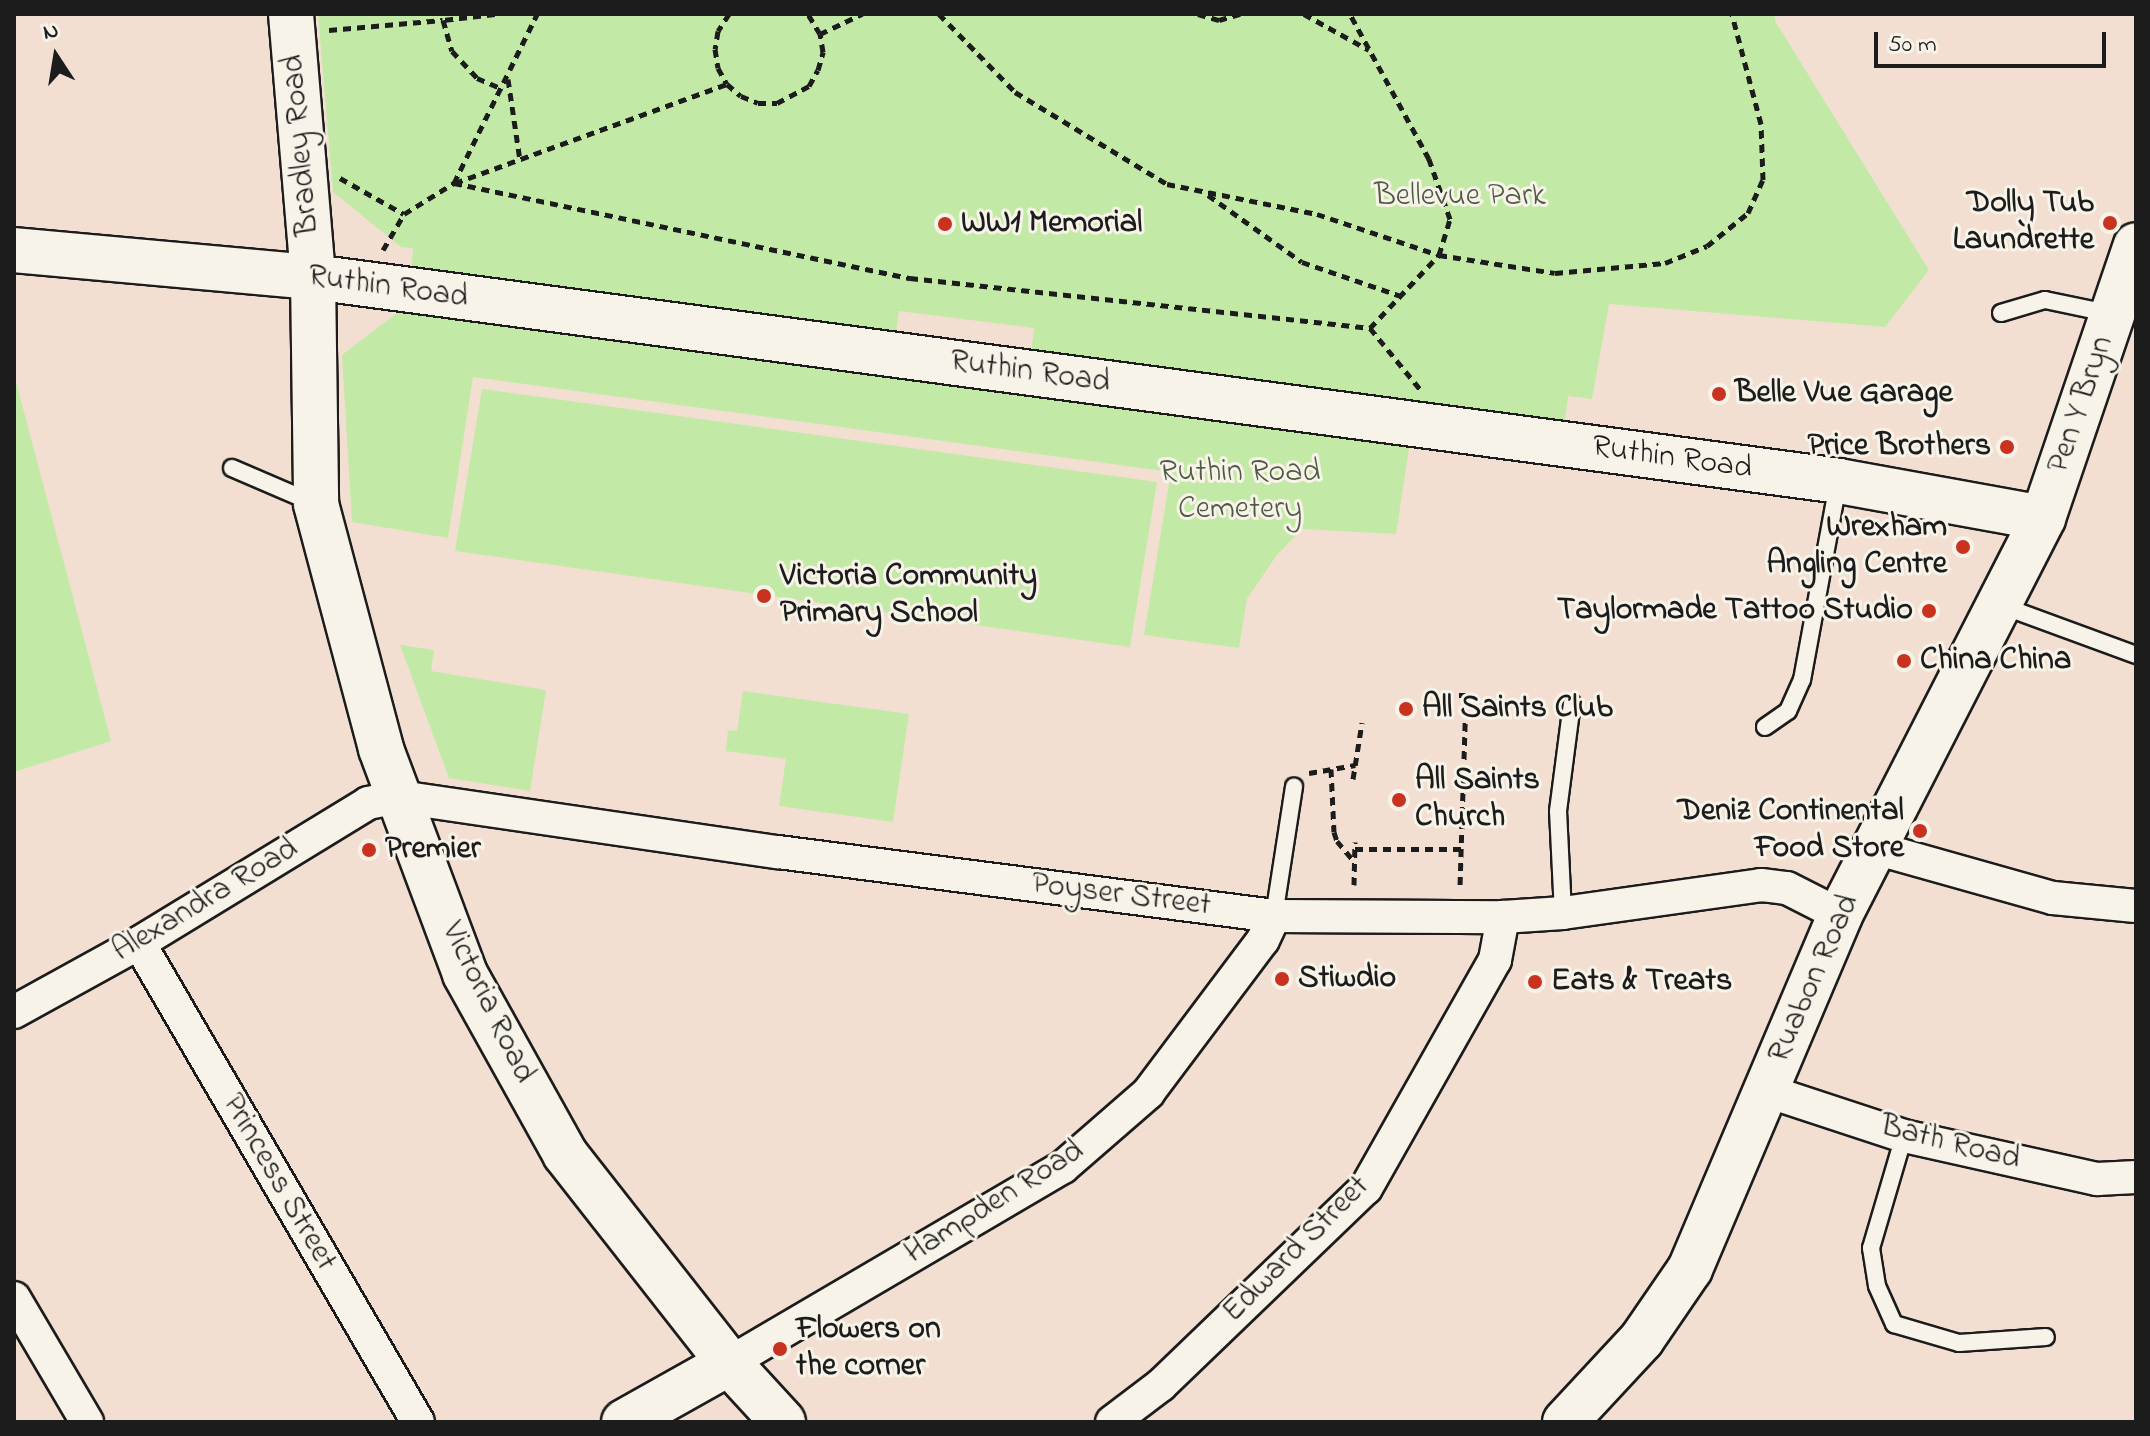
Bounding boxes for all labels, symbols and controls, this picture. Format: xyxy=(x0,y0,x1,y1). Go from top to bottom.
text: N xyxy=(40,15,62,50)
north arrow xyxy=(16,16,96,96)
scale bar xyxy=(1878,16,2110,66)
text: 50 m xyxy=(1888,28,1937,63)
street label: Bradley Road xyxy=(275,53,329,237)
park label: Bellevue Park xyxy=(1374,178,1546,216)
place label: Dolly Tub Laundrette xyxy=(1953,186,2094,261)
place label: WW1 Memorial xyxy=(961,205,1142,243)
marker: Dolly Tub Laundrette xyxy=(2101,214,2119,232)
marker: WW1 Memorial xyxy=(936,215,954,233)
street label: Ruthin Road xyxy=(306,258,470,318)
street label: Pen Y Bryn xyxy=(2041,331,2123,479)
street label: Ruthin Road xyxy=(948,343,1112,403)
place label: Belle Vue Garage xyxy=(1735,375,1953,413)
marker: Belle Vue Garage xyxy=(1710,385,1728,403)
place label: Price Brothers xyxy=(1808,428,1991,466)
street label: Ruthin Road xyxy=(1590,429,1754,489)
marker: Price Brothers xyxy=(1998,438,2016,456)
park label: Ruthin Road Cemetery xyxy=(1160,455,1320,530)
place label: Wrexham Angling Centre xyxy=(1766,510,1947,585)
marker: Wrexham Angling Centre xyxy=(1954,538,1972,556)
place label: Victoria Community Primary School xyxy=(780,559,1037,634)
marker: Victoria Community Primary School xyxy=(755,587,773,605)
place label: Taylormade Tattoo Studio xyxy=(1557,592,1913,630)
marker: Taylormade Tattoo Studio xyxy=(1920,602,1938,620)
place label: China China xyxy=(1920,642,2071,680)
marker: China China xyxy=(1895,652,1913,670)
place label: All Saints Club xyxy=(1422,690,1613,728)
marker: All Saints Club xyxy=(1397,700,1415,718)
place label: All Saints Church xyxy=(1415,763,1540,838)
marker: All Saints Church xyxy=(1390,791,1408,809)
place label: Deniz Continental Food Store xyxy=(1677,794,1904,869)
marker: Deniz Continental Food Store xyxy=(1911,822,1929,840)
street label: Alexandra Road xyxy=(106,831,306,971)
place label: Premier xyxy=(385,831,481,869)
marker: Premier xyxy=(360,841,378,859)
street label: Poyser Street xyxy=(1029,866,1213,926)
street label: Ruabon Road xyxy=(1761,889,1869,1069)
street label: Victoria Road xyxy=(431,916,543,1090)
place label: Stiwdio xyxy=(1298,960,1396,998)
place label: Eats & Treats xyxy=(1551,963,1732,1001)
marker: Stiwdio xyxy=(1273,970,1291,988)
marker: Eats & Treats xyxy=(1526,973,1544,991)
street label: Princess Street xyxy=(212,1088,344,1278)
street label: Bath Road xyxy=(1876,1108,2024,1180)
street label: Hampden Road xyxy=(898,1133,1092,1273)
street label: Edward Street xyxy=(1215,1168,1379,1332)
place label: Flowers on the corner xyxy=(796,1312,941,1387)
marker: Flowers on the corner xyxy=(771,1340,789,1358)

